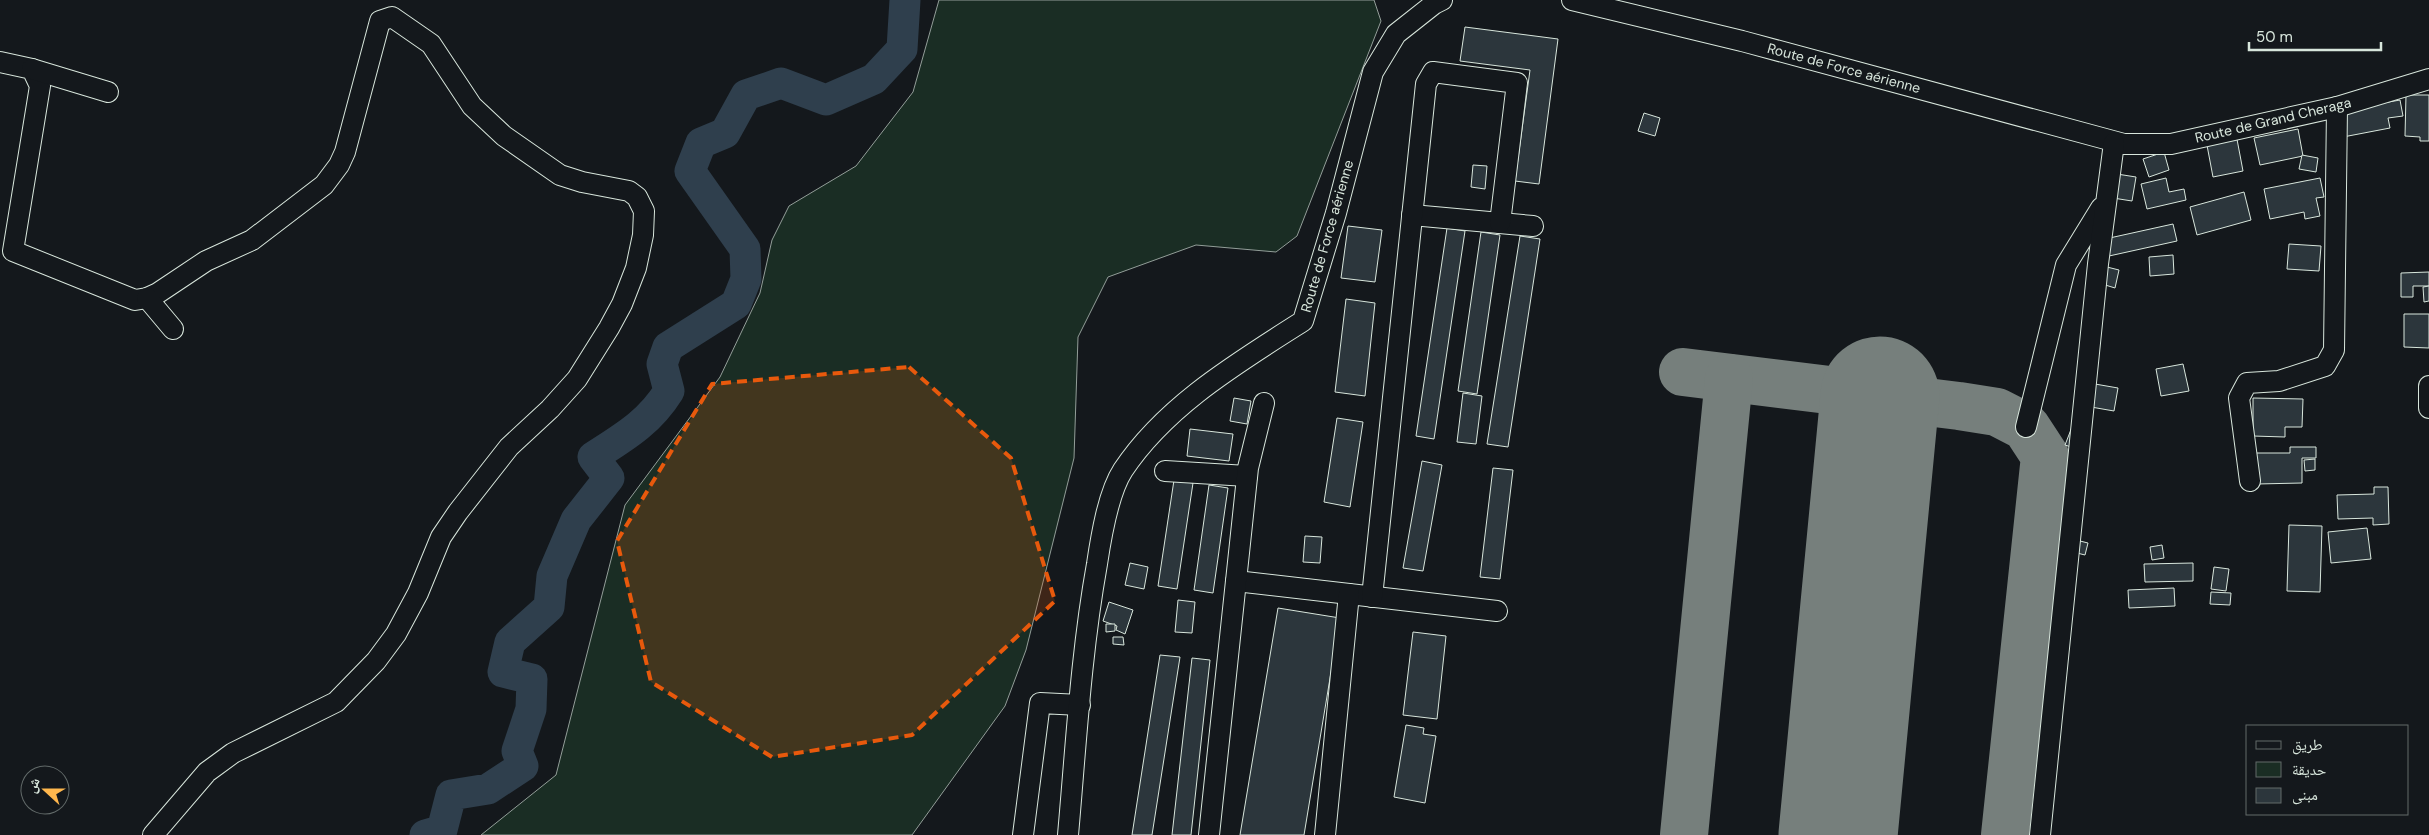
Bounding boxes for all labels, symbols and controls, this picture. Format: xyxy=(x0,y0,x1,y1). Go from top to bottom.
scale bar xyxy=(2249,20,2382,52)
text: 50 m xyxy=(2256,27,2293,47)
street label: Route de Force aérienne xyxy=(1765,39,1923,97)
street label: Route de Grand Cheraga xyxy=(2193,93,2353,147)
street label: Route de Force aérienne xyxy=(1297,158,1357,314)
legend xyxy=(2246,725,2409,815)
text: طريق xyxy=(2292,735,2323,755)
text: حديقة xyxy=(2292,760,2327,780)
north arrow xyxy=(20,765,70,815)
text: ش xyxy=(22,775,44,796)
text: مبنى xyxy=(2292,785,2318,805)

